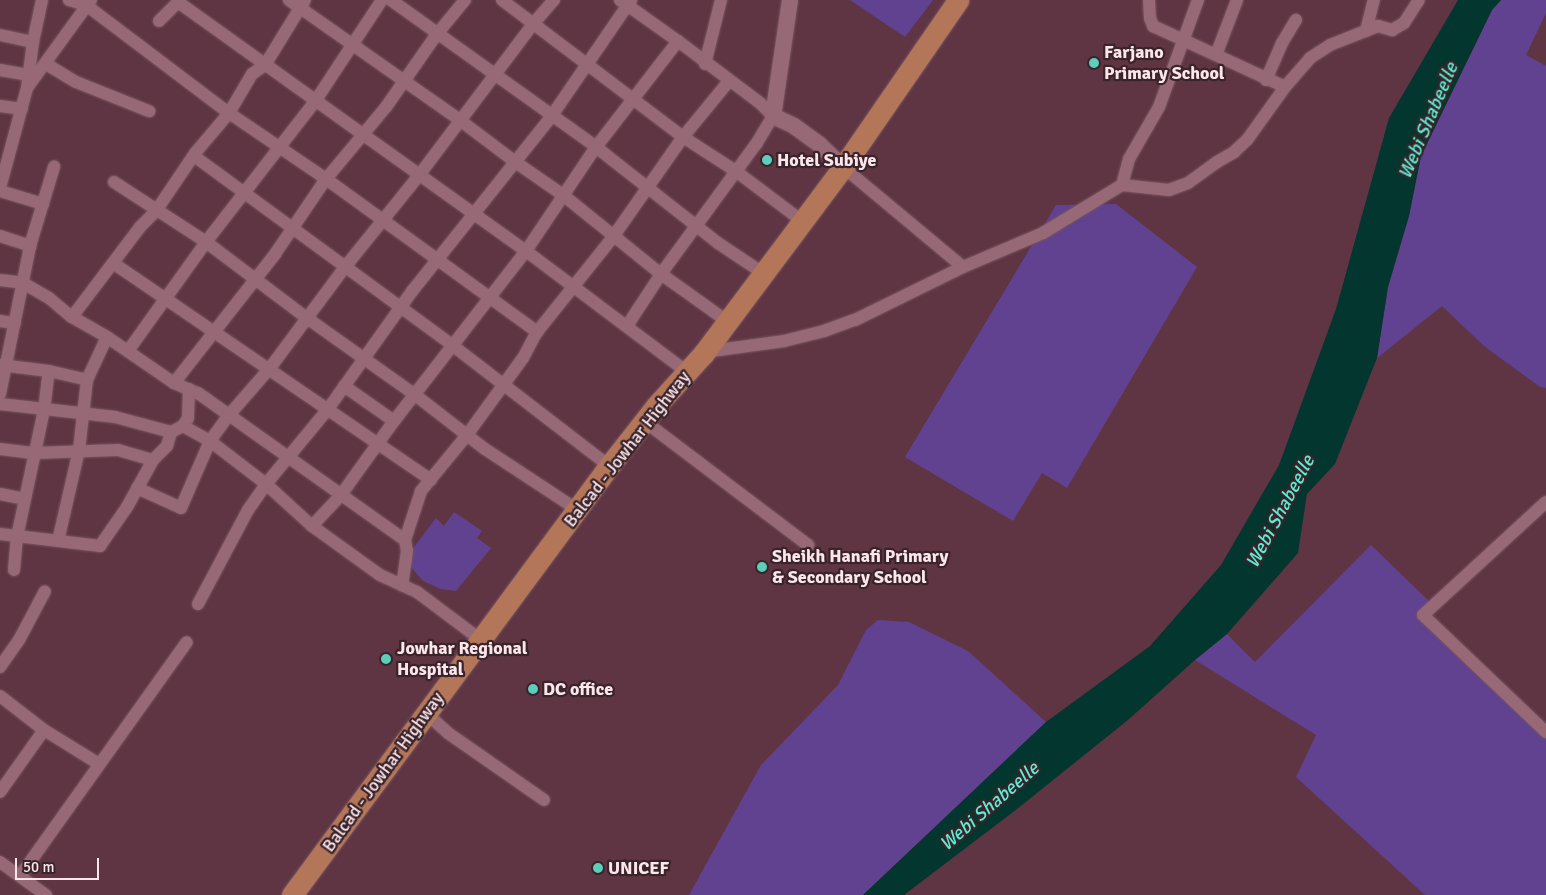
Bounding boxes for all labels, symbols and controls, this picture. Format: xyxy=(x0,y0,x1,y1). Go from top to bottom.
place label: Farjano Primary School xyxy=(1104,42,1224,84)
marker: Farjano Primary School xyxy=(1088,57,1100,69)
water label: Webi Shabeelle xyxy=(1394,59,1464,183)
place label: Hotel Subiye xyxy=(777,149,876,171)
marker: Hotel Subiye xyxy=(761,154,773,166)
street label: Balcad - Jowhar Highway xyxy=(559,367,695,531)
water label: Webi Shabeelle xyxy=(1242,452,1320,572)
place label: Sheikh Hanafi Primary & Secondary School xyxy=(772,546,949,588)
marker: Sheikh Hanafi Primary & Secondary School xyxy=(756,561,768,573)
place label: Jowhar Regional Hospital xyxy=(397,638,527,681)
marker: Jowhar Regional Hospital xyxy=(379,652,393,666)
place label: DC office xyxy=(543,678,613,700)
marker: DC office xyxy=(527,683,539,695)
street label: Balcad - Jowhar Highway xyxy=(318,688,448,856)
water label: Webi Shabeelle xyxy=(936,758,1044,856)
scale bar xyxy=(18,848,101,880)
place label: UNICEF xyxy=(608,857,669,879)
text: 50 m xyxy=(23,858,54,876)
marker: UNICEF xyxy=(592,862,604,874)

